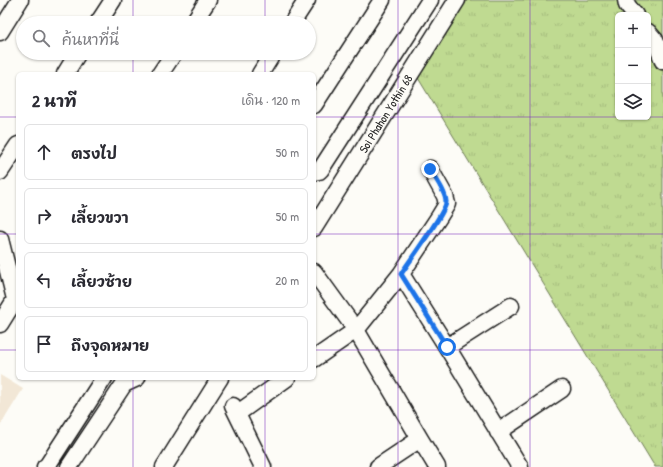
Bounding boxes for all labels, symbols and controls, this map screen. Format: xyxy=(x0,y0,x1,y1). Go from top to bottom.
map controls xyxy=(615,12,651,120)
button: + xyxy=(615,12,651,48)
search box xyxy=(16,16,316,60)
icon: search xyxy=(30,27,52,49)
text: ค้นหาที่นี่ xyxy=(62,29,119,50)
button: − xyxy=(615,48,651,84)
street label: Soi Phahon Yothin 68 xyxy=(355,71,417,156)
button: layers xyxy=(615,84,651,120)
text: 2 นาที xyxy=(32,89,77,112)
text: เดิน · 120 m xyxy=(241,91,300,109)
icon: ahead xyxy=(33,141,55,163)
text: ตรงไป xyxy=(71,143,117,164)
text: 50 m xyxy=(276,143,299,161)
route end xyxy=(421,160,439,178)
icon: right xyxy=(33,205,55,227)
text: เลี้ยวขวา xyxy=(71,207,129,228)
text: 50 m xyxy=(276,207,299,225)
icon: left xyxy=(33,269,55,291)
text: เลี้ยวซ้าย xyxy=(71,271,132,292)
text: 20 m xyxy=(275,271,299,289)
icon: arrive xyxy=(33,333,55,355)
text: ถึงจุดหมาย xyxy=(71,335,149,356)
route start xyxy=(438,338,456,356)

